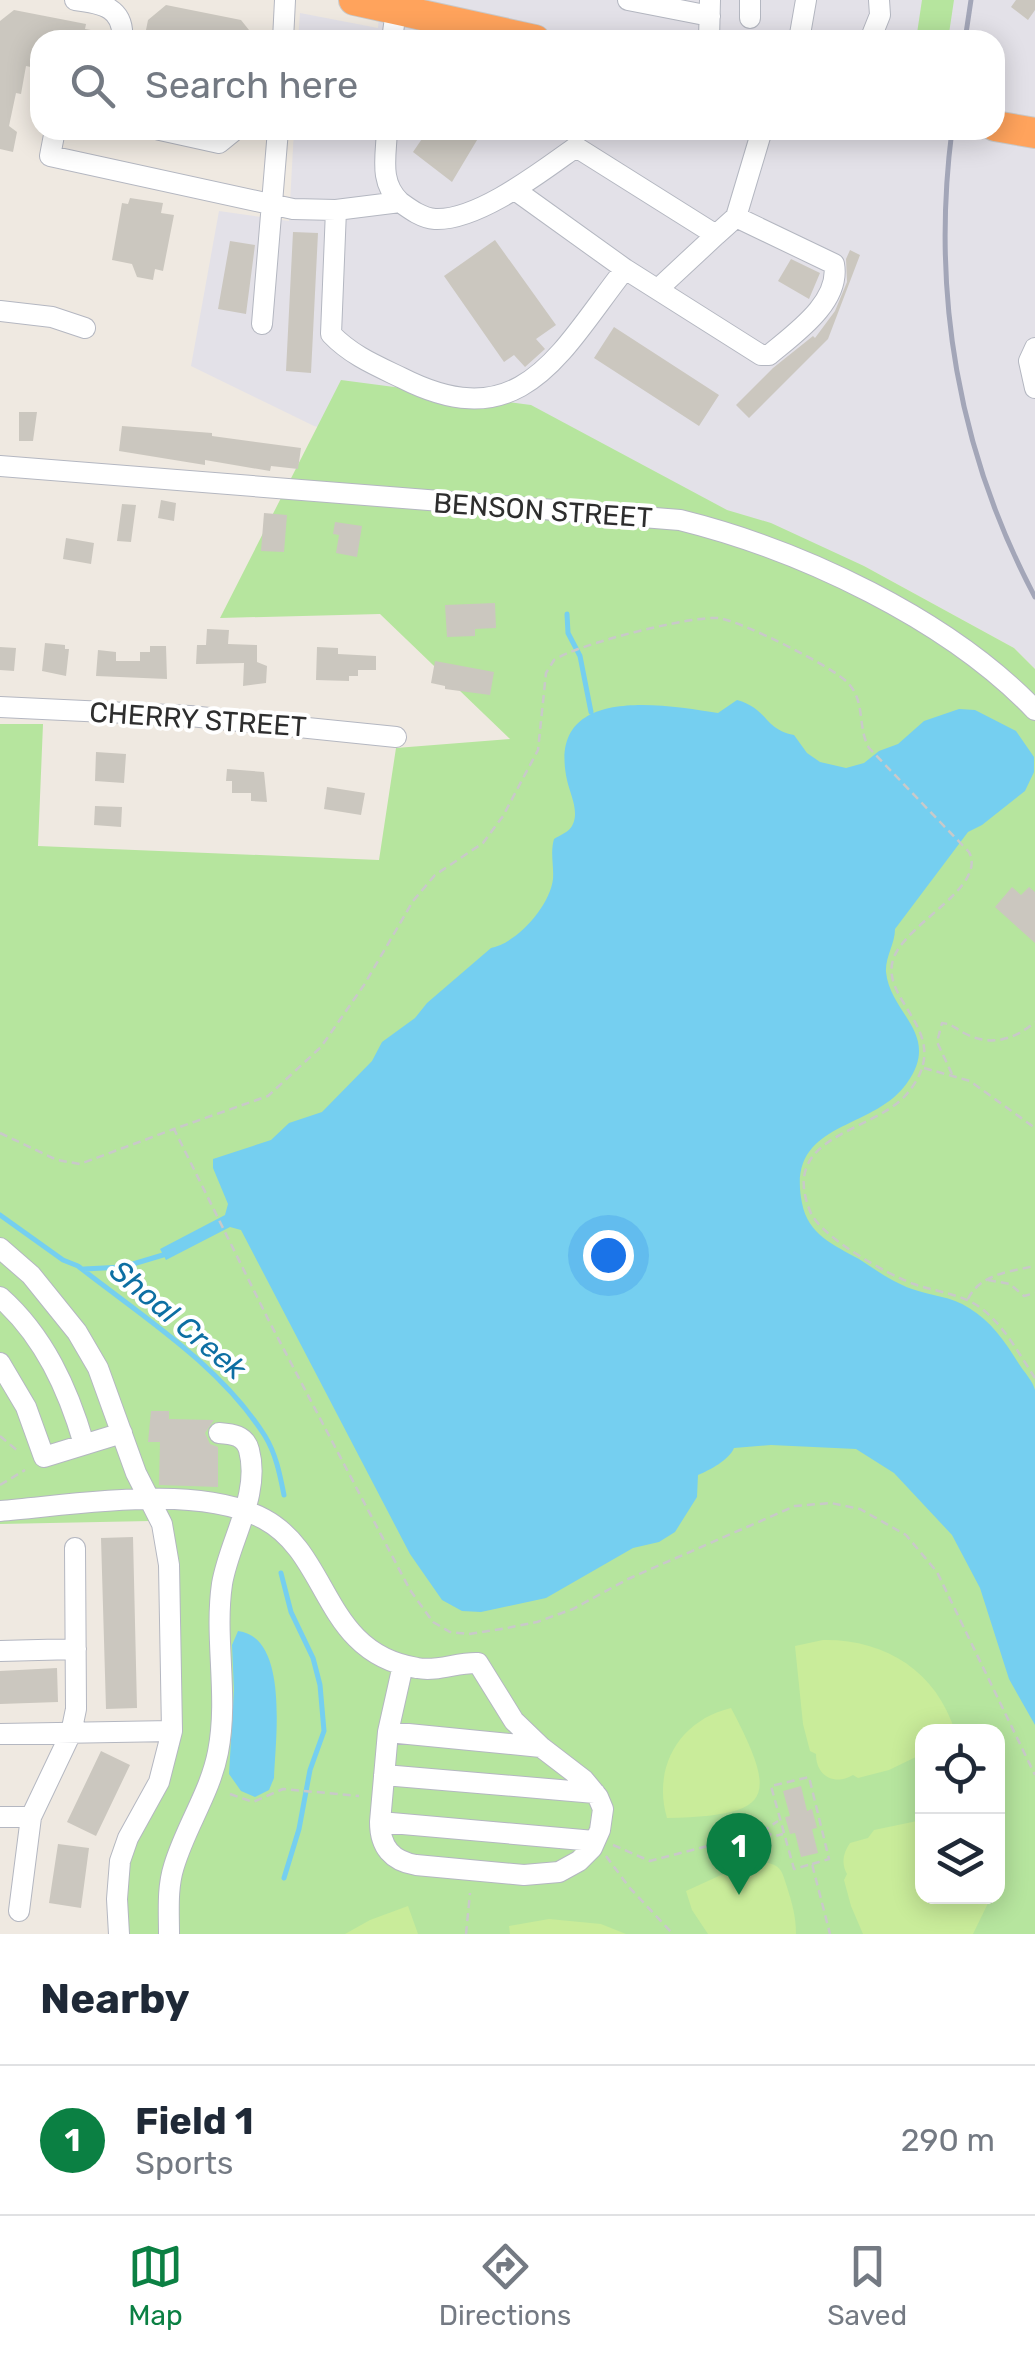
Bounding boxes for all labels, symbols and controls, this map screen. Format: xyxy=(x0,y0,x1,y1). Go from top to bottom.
search box xyxy=(30,30,1005,140)
icon: search xyxy=(65,58,120,113)
text: Search here xyxy=(145,62,358,108)
street label: BENSON STREET xyxy=(432,486,654,535)
street label: CHERRY STREET xyxy=(88,695,308,744)
your location xyxy=(583,1230,634,1281)
water label: Shoal Creek xyxy=(103,1253,254,1388)
map controls xyxy=(915,1724,1005,1904)
button: locate xyxy=(915,1724,1005,1814)
pin: 1 xyxy=(706,1812,772,1895)
button: layers xyxy=(915,1814,1005,1904)
text: Nearby xyxy=(40,1974,190,2024)
text: Field 1 xyxy=(135,2098,254,2144)
text: 1 xyxy=(65,2121,80,2159)
text: 290 m xyxy=(901,2121,995,2159)
text: Sports xyxy=(135,2144,233,2182)
tab: Map xyxy=(128,2239,183,2332)
tab: Directions xyxy=(439,2239,571,2332)
tab: Saved xyxy=(827,2239,907,2332)

